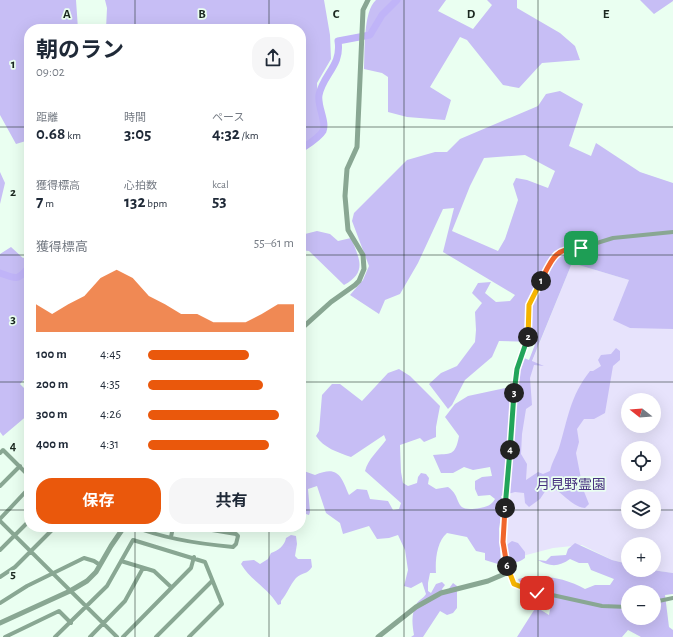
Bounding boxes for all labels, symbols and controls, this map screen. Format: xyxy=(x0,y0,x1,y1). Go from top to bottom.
text: A xyxy=(63,8,71,21)
text: B xyxy=(198,8,206,21)
text: C xyxy=(333,8,340,21)
text: D xyxy=(467,8,476,21)
text: E xyxy=(603,8,610,21)
button: share xyxy=(252,37,294,79)
text: 朝のラン xyxy=(36,39,124,61)
text: 1 xyxy=(11,58,15,71)
text: 09:02 xyxy=(36,66,65,79)
text: 距離 xyxy=(36,112,58,123)
text: 時間 xyxy=(124,112,146,123)
text: ペース xyxy=(212,112,244,123)
text: 0.68 xyxy=(36,125,65,142)
text: 3:05 xyxy=(124,125,151,142)
text: 4:32 xyxy=(212,125,240,142)
text: km xyxy=(65,130,81,141)
text: /km xyxy=(240,130,259,141)
text: kcal xyxy=(212,179,229,190)
text: 獲得標高 xyxy=(36,180,80,191)
text: 心拍数 xyxy=(124,180,157,191)
text: 2 xyxy=(10,186,16,199)
text: 53 xyxy=(212,192,227,209)
text: 7 xyxy=(36,193,43,210)
text: 132 xyxy=(124,193,145,210)
text: m xyxy=(43,198,54,209)
text: bpm xyxy=(145,198,167,209)
pin xyxy=(564,231,598,265)
text: 55–61 m xyxy=(254,237,294,250)
icon: arrive xyxy=(570,237,592,259)
text: 獲得標高 xyxy=(36,241,88,254)
pin: 1 xyxy=(531,271,551,291)
text: 1 xyxy=(539,275,543,286)
text: 3 xyxy=(10,313,16,326)
pin: 2 xyxy=(518,327,538,347)
text: 2 xyxy=(525,331,531,342)
text: 100 m xyxy=(36,348,67,361)
text: 4:45 xyxy=(100,348,121,361)
text: 200 m xyxy=(36,378,68,391)
text: 4:35 xyxy=(100,378,120,391)
pin: 3 xyxy=(504,383,524,403)
text: 3 xyxy=(512,387,516,398)
north arrow xyxy=(621,393,661,433)
map controls xyxy=(621,393,661,625)
text: 300 m xyxy=(36,408,68,421)
text: 4:26 xyxy=(100,408,121,421)
text: 400 m xyxy=(36,438,69,451)
text: 4:31 xyxy=(100,438,119,451)
text: 4 xyxy=(10,440,17,453)
pin: 4 xyxy=(500,440,520,460)
button: locate xyxy=(621,441,661,481)
text: 4 xyxy=(507,444,513,455)
park label: 月見野霊園 xyxy=(536,477,606,492)
button: 保存 xyxy=(36,478,161,524)
button: 共有 xyxy=(169,478,294,524)
button: layers xyxy=(621,489,661,529)
pin: 5 xyxy=(495,498,515,518)
text: 5 xyxy=(503,502,507,513)
button: + xyxy=(621,537,661,577)
pin: 6 xyxy=(497,556,517,576)
text: 6 xyxy=(504,560,510,571)
text: 5 xyxy=(10,568,16,581)
pin xyxy=(520,576,554,610)
icon: check xyxy=(526,582,548,604)
button: − xyxy=(621,585,661,625)

